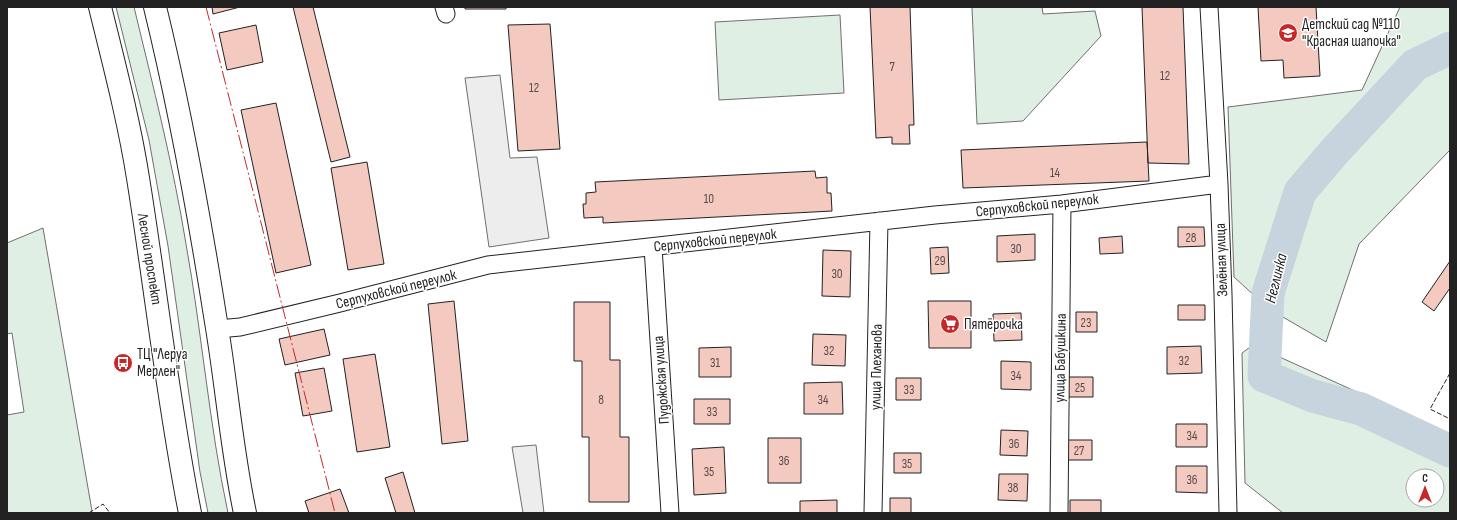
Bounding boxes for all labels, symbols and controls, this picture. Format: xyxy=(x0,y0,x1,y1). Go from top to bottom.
place label: Детский сад №110 "Красная шапочка" xyxy=(1302,15,1401,51)
school or university icon: Детский сад №110 "Красная шапочка" xyxy=(1277,22,1299,44)
house number: 7 xyxy=(889,59,895,75)
house number: 12 xyxy=(1160,68,1170,84)
house number: 12 xyxy=(529,80,539,96)
house number: 14 xyxy=(1050,165,1061,181)
street label: Серпуховской переулок xyxy=(975,190,1100,221)
house number: 10 xyxy=(704,191,714,207)
street label: Лесной проспект xyxy=(133,211,166,306)
street label: Зелёная улица xyxy=(1211,223,1232,297)
street label: Серпуховской переулок xyxy=(653,225,778,256)
house number: 28 xyxy=(1185,230,1197,246)
house number: 30 xyxy=(1010,241,1022,257)
water label: Неглинка xyxy=(1261,251,1292,305)
house number: 29 xyxy=(934,253,946,269)
street label: Серпуховской переулок xyxy=(334,265,459,314)
house number: 30 xyxy=(831,266,843,282)
supermarket icon: Пятёрочка xyxy=(939,313,961,335)
street label: улица Бабушкина xyxy=(1050,313,1071,403)
place label: Пятёрочка xyxy=(964,315,1023,334)
house number: 23 xyxy=(1081,315,1091,331)
street label: улица Плеханова xyxy=(866,324,887,410)
street label: Пудожская улица xyxy=(649,335,674,425)
house number: 32 xyxy=(824,343,834,359)
place label: ТЦ "Леруа Мерлен" xyxy=(137,345,188,381)
bus stop icon: ТЦ "Леруа Мерлен" xyxy=(112,352,134,374)
house number: 32 xyxy=(1179,353,1189,369)
house number: 31 xyxy=(710,355,720,371)
house number: 34 xyxy=(1011,368,1022,384)
house number: 25 xyxy=(1075,380,1085,396)
house number: 33 xyxy=(904,382,914,398)
house number: 8 xyxy=(598,392,604,408)
house number: 34 xyxy=(818,392,829,408)
house number: 33 xyxy=(707,404,717,420)
house number: 34 xyxy=(1187,428,1198,444)
house number: 36 xyxy=(1008,436,1020,452)
house number: 27 xyxy=(1074,443,1085,459)
house number: 36 xyxy=(778,453,790,469)
house number: 35 xyxy=(902,456,912,472)
house number: 35 xyxy=(704,464,714,480)
north arrow xyxy=(1405,468,1445,508)
house number: 36 xyxy=(1186,472,1198,488)
text: С xyxy=(1422,472,1428,485)
house number: 38 xyxy=(1007,480,1019,496)

